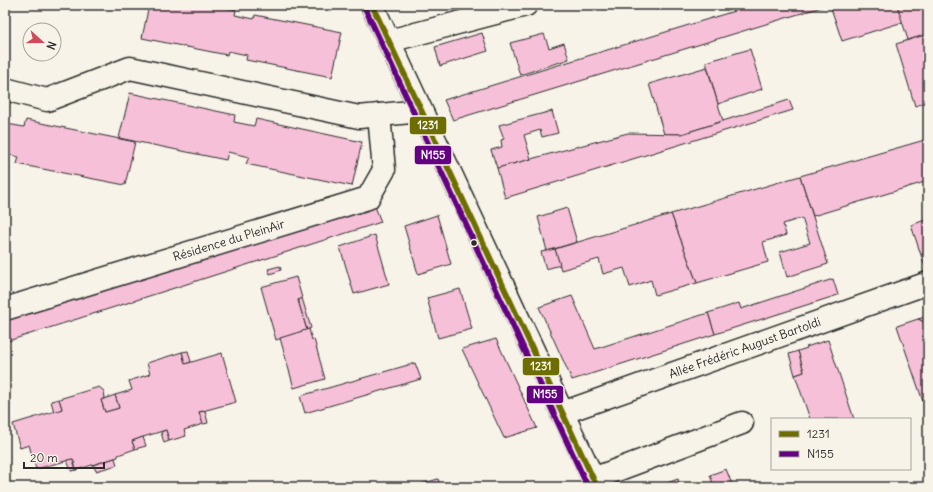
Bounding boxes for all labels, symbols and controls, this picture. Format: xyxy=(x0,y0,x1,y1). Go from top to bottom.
north arrow xyxy=(22,22,62,62)
text: N xyxy=(43,40,59,52)
line badge: 1231 xyxy=(409,116,447,135)
text: 1231 xyxy=(418,118,438,132)
line badge: N155 xyxy=(414,145,452,165)
text: N155 xyxy=(421,148,445,162)
street label: Résidence du PleinAir xyxy=(171,216,286,264)
unlabelled marker xyxy=(469,238,479,248)
street label: Allée Frédéric August Bartoldi xyxy=(667,314,823,381)
line badge: 1231 xyxy=(522,357,560,376)
text: 1231 xyxy=(531,359,551,373)
line badge: N155 xyxy=(526,385,564,404)
text: N155 xyxy=(533,387,557,401)
legend xyxy=(771,418,911,470)
text: 1231 xyxy=(807,426,830,441)
scale bar xyxy=(24,444,104,470)
text: N155 xyxy=(807,446,834,461)
text: 20 m xyxy=(30,450,58,465)

